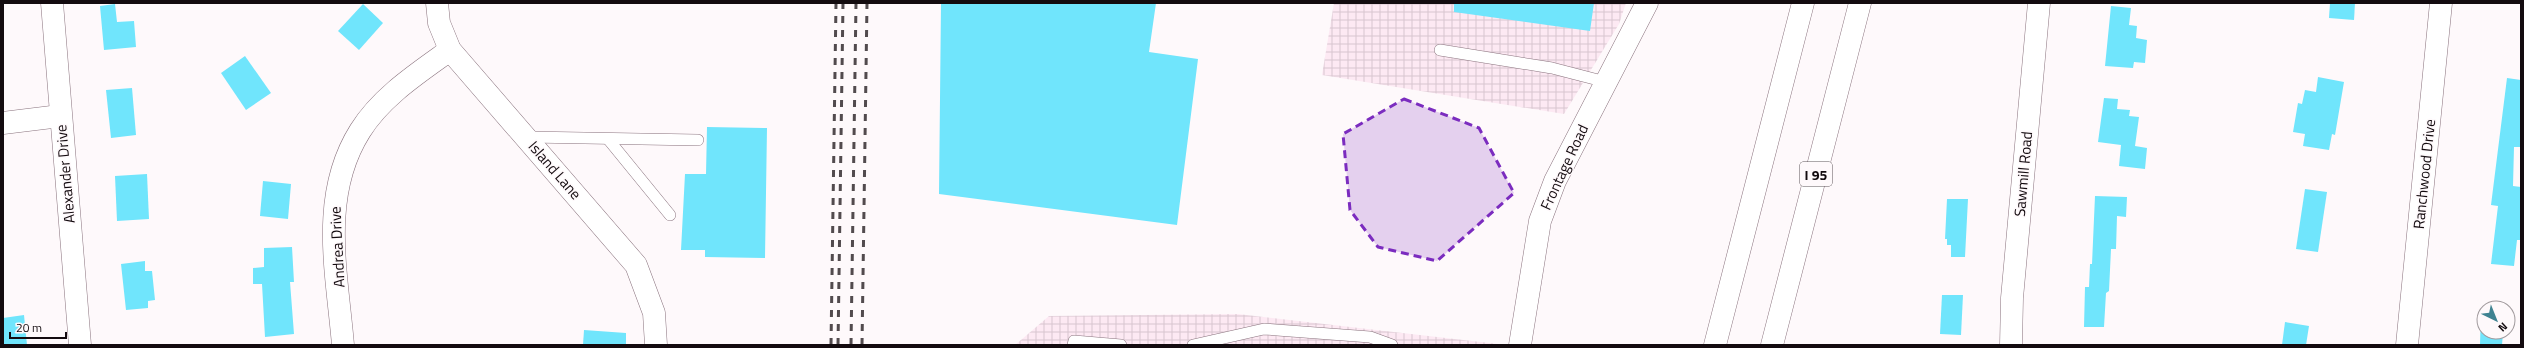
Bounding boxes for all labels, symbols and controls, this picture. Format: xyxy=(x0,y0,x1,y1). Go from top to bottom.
street label: Ranchwood Drive xyxy=(2407,118,2441,230)
street label: Frontage Road xyxy=(1534,120,1594,214)
street label: Alexander Drive xyxy=(49,124,81,224)
street label: Sawmill Road xyxy=(2008,130,2038,218)
street label: Island Lane xyxy=(523,136,587,204)
road number: I 95 xyxy=(1800,162,1832,186)
street label: Andrea Drive xyxy=(323,206,351,288)
north arrow xyxy=(2476,300,2516,340)
scale bar xyxy=(10,314,66,340)
text: 20 m xyxy=(16,318,42,337)
text: N xyxy=(2495,319,2511,336)

